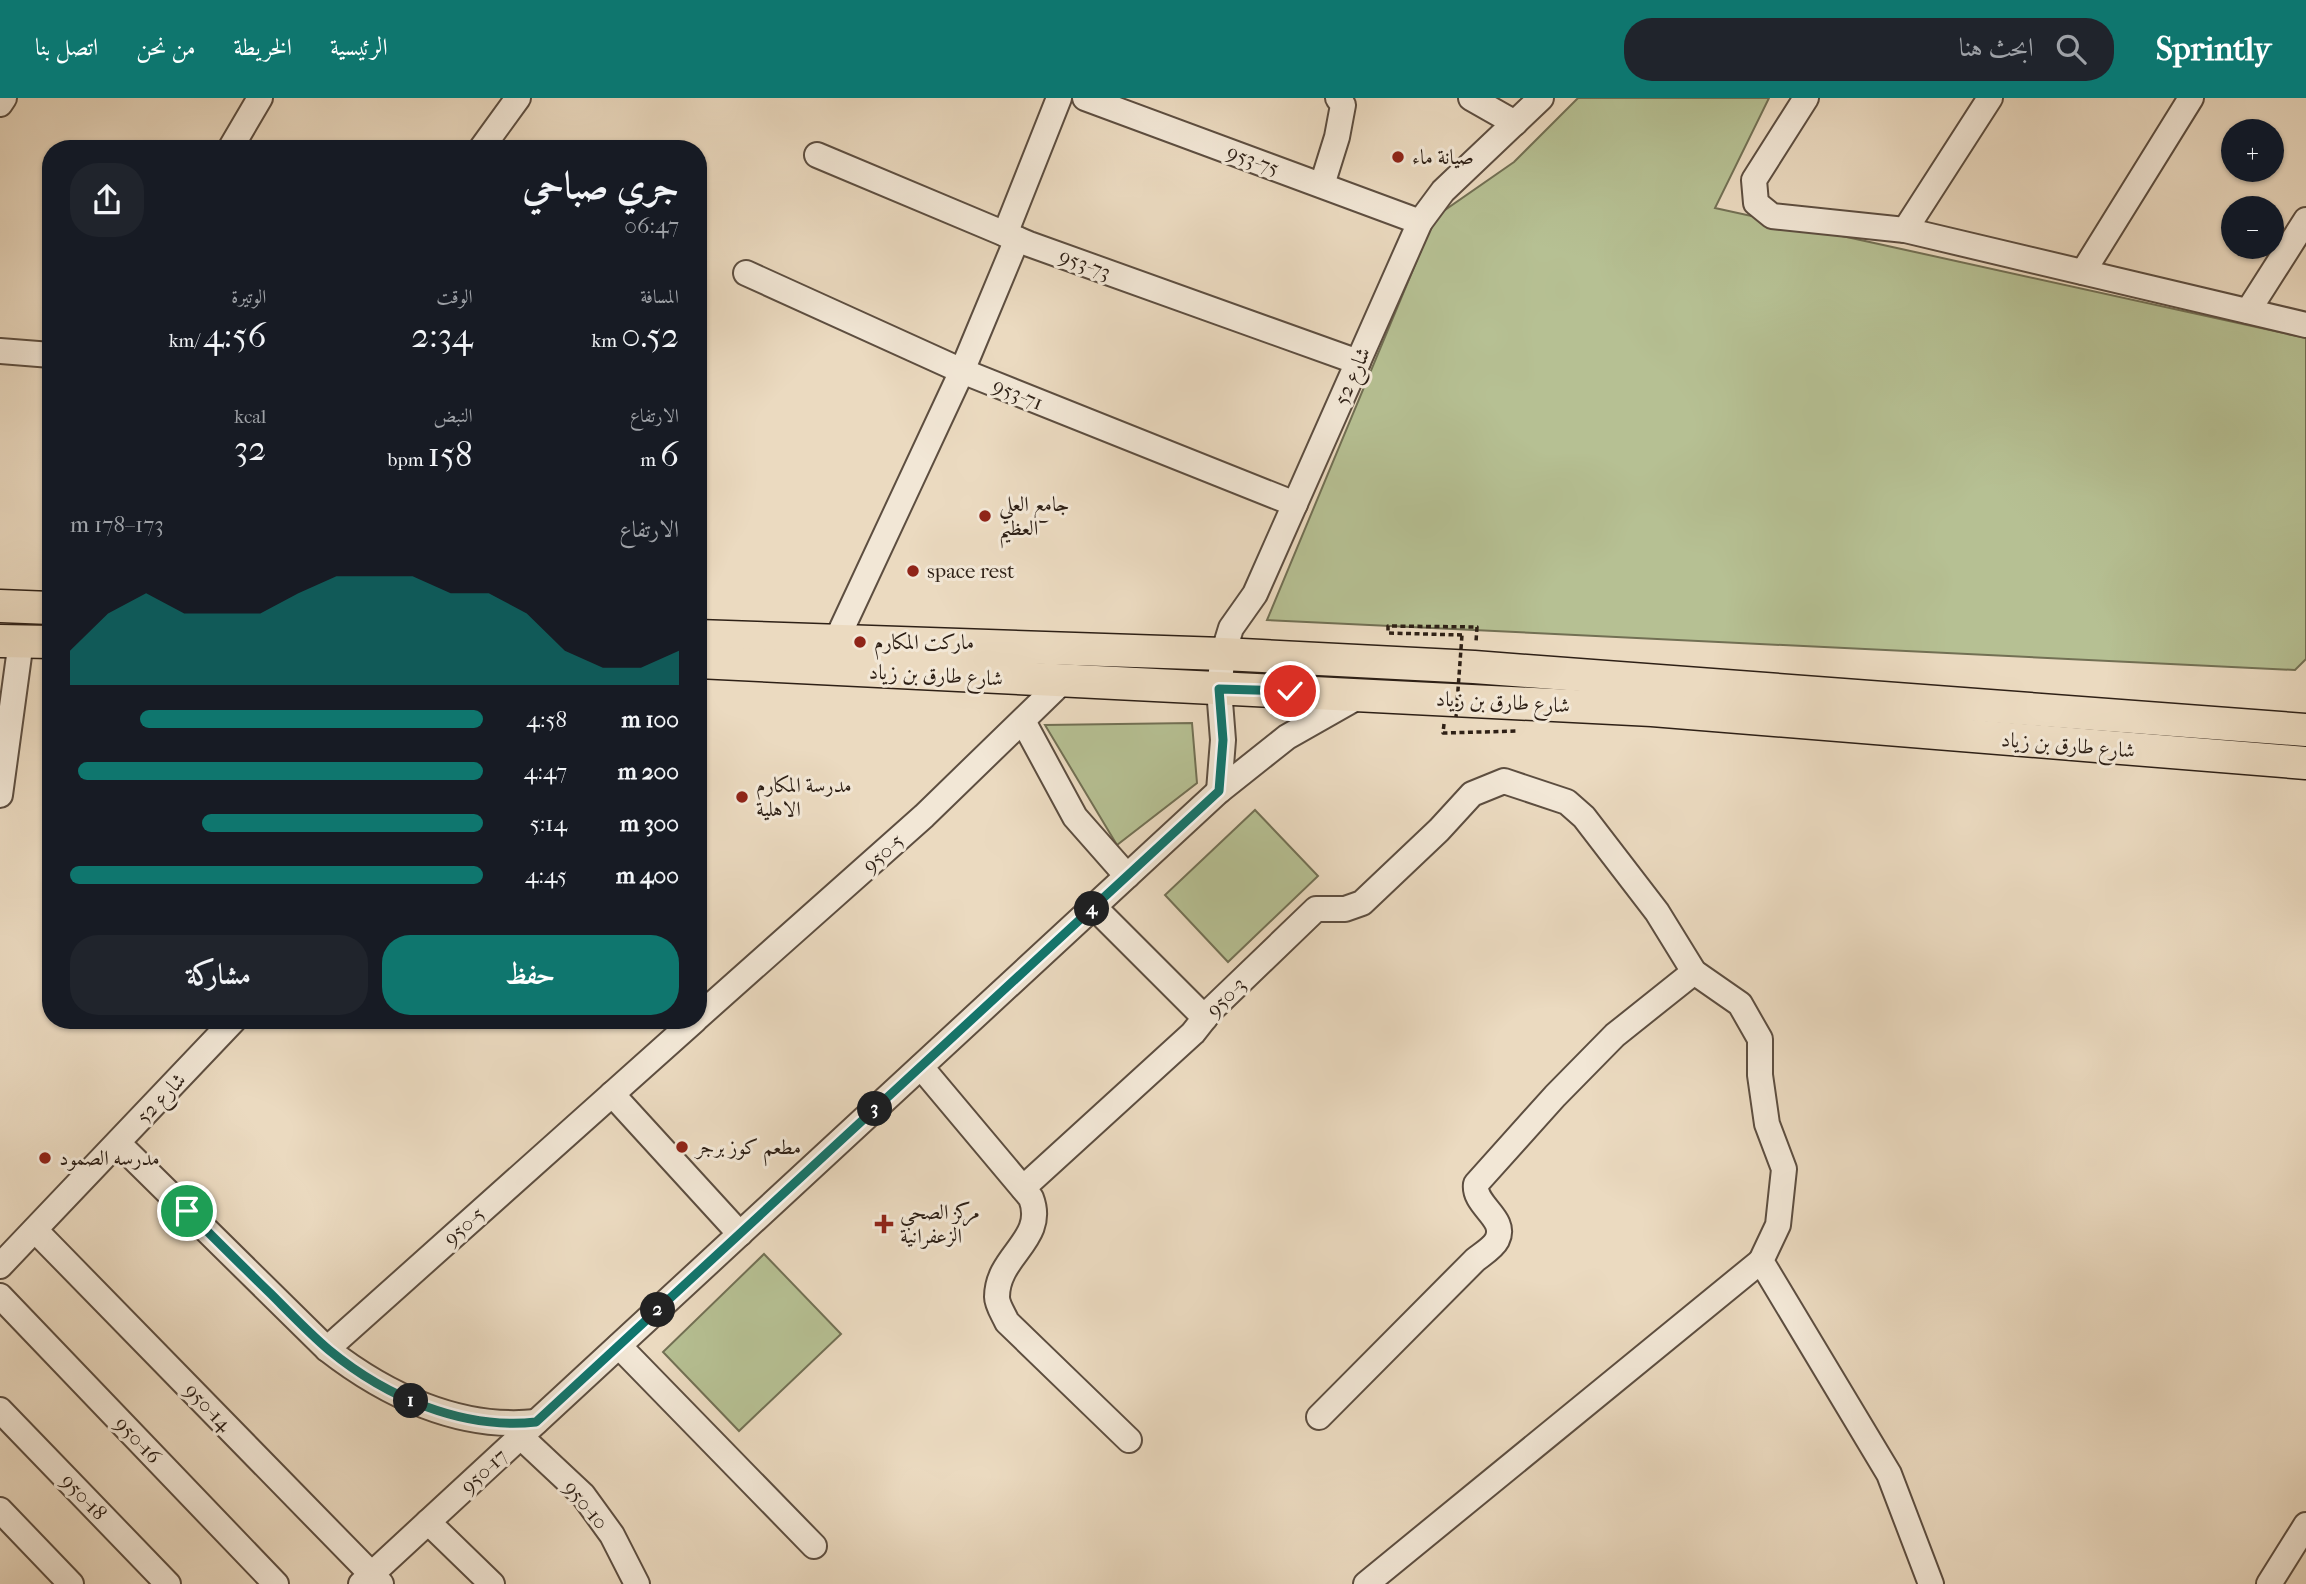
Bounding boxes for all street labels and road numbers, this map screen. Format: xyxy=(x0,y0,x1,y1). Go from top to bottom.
street label: 953-75 xyxy=(1224,140,1282,180)
street label: 953-73 xyxy=(1056,244,1114,284)
street label: شارع 52 xyxy=(1329,343,1381,411)
street label: 953-71 xyxy=(989,373,1047,415)
street label: شارع طارق بن زياد xyxy=(868,660,1004,696)
street label: شارع طارق بن زياد xyxy=(1435,687,1571,723)
street label: شارع طارق بن زياد xyxy=(2000,727,2136,769)
street label: 950-5 xyxy=(858,829,908,877)
street label: 950-3 xyxy=(1202,972,1250,1022)
street label: شارع 52 xyxy=(131,1068,195,1132)
street label: 950-5 xyxy=(439,1202,489,1250)
street label: 950-14 xyxy=(180,1378,237,1436)
street label: 950-16 xyxy=(110,1412,166,1469)
street label: 950-17 xyxy=(456,1444,512,1498)
street label: 950-18 xyxy=(56,1469,112,1525)
street label: 950-10 xyxy=(559,1476,613,1534)

